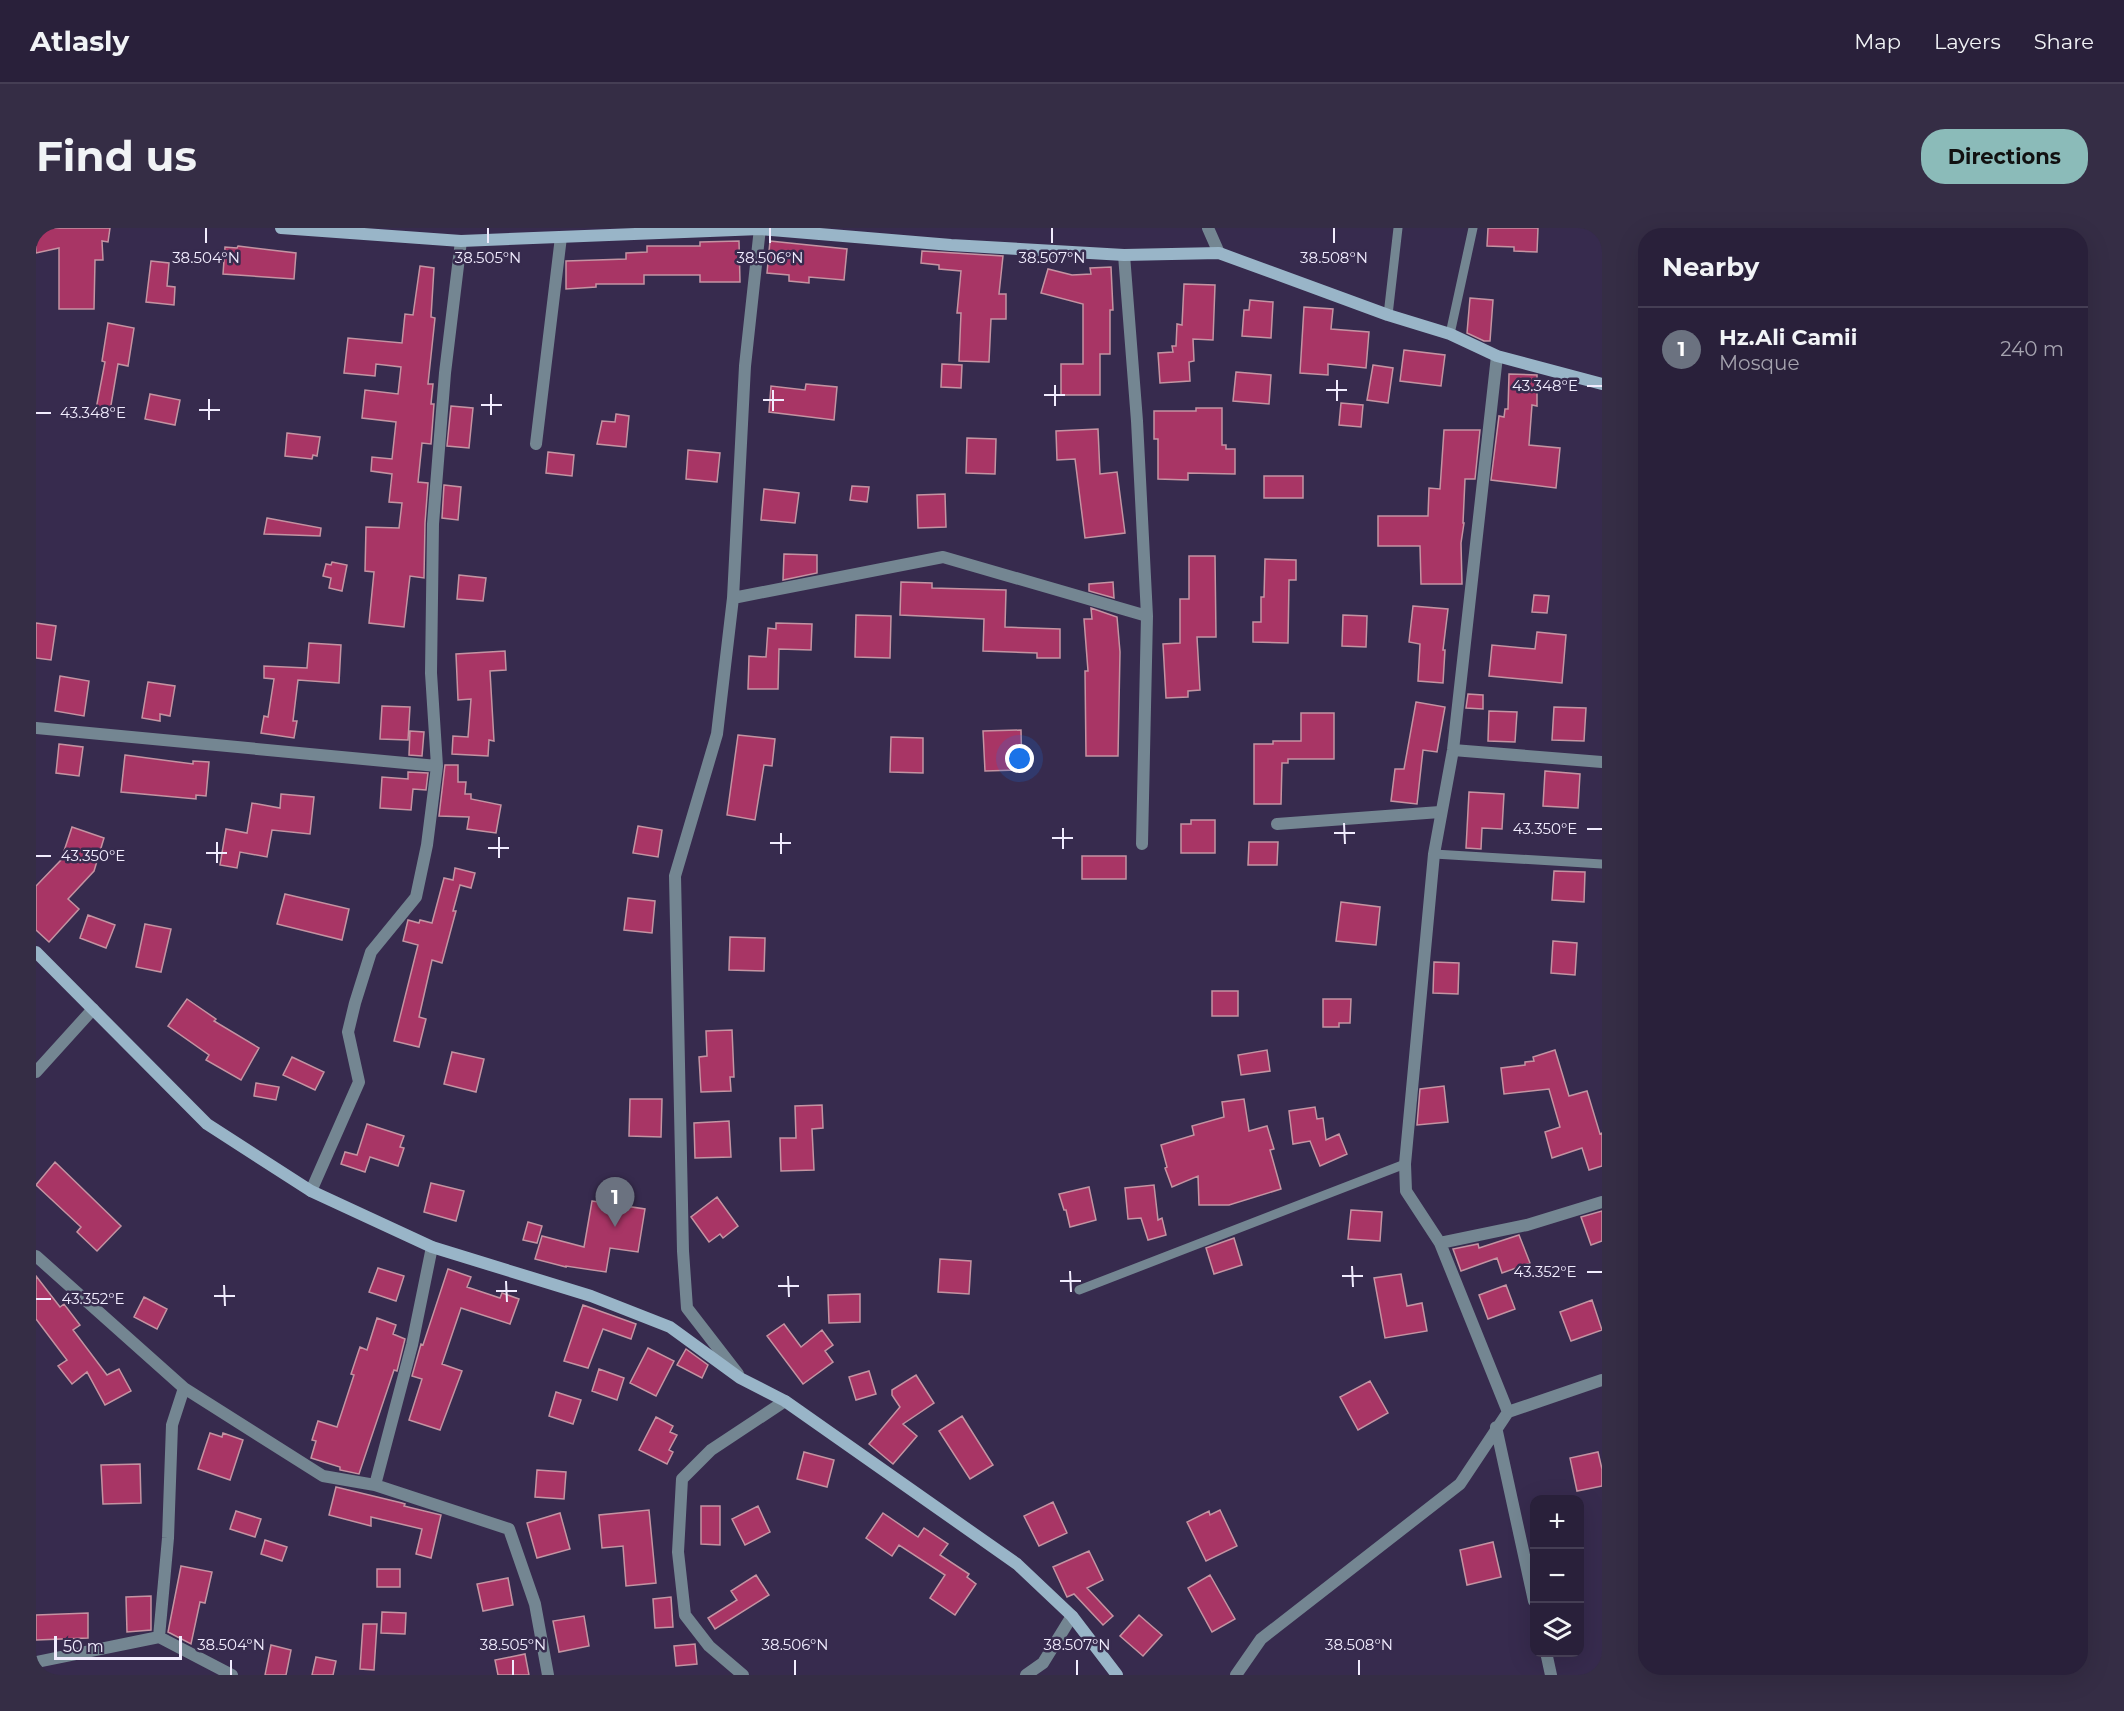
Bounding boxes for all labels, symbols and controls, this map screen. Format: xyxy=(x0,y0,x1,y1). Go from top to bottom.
text: Atlasly xyxy=(30,24,129,58)
text: Map xyxy=(1854,29,1901,54)
text: Layers xyxy=(1934,29,2001,54)
text: Share xyxy=(2034,29,2094,54)
button: Directions xyxy=(1921,129,2088,184)
text: Find us xyxy=(36,130,197,182)
text: 38.504°N xyxy=(172,248,240,267)
text: 38.505°N xyxy=(455,248,521,267)
text: 38.506°N xyxy=(736,248,804,267)
text: 38.507°N xyxy=(1018,248,1086,267)
text: 38.508°N xyxy=(1300,248,1368,267)
text: Nearby xyxy=(1662,251,1759,283)
text: Hz.Ali Camii xyxy=(1719,324,1857,351)
text: 1 xyxy=(1678,337,1685,361)
text: 240 m xyxy=(2000,337,2064,361)
text: Mosque xyxy=(1719,351,1799,375)
text: 43.348°E xyxy=(1512,376,1578,395)
text: 43.348°E xyxy=(60,403,126,422)
your location xyxy=(1005,744,1034,773)
text: 43.350°E xyxy=(1513,819,1577,838)
text: 43.350°E xyxy=(61,846,125,865)
pin: 1 xyxy=(596,1178,634,1227)
text: 43.352°E xyxy=(1513,1262,1577,1281)
text: 43.352°E xyxy=(61,1289,125,1308)
map controls xyxy=(1530,1495,1584,1657)
button: + xyxy=(1530,1495,1584,1549)
button: − xyxy=(1530,1549,1584,1603)
button: layers xyxy=(1530,1603,1584,1657)
scale bar xyxy=(54,1633,182,1660)
text: 38.504°N xyxy=(197,1635,265,1654)
text: 38.505°N xyxy=(480,1635,546,1654)
text: 38.506°N xyxy=(761,1635,829,1654)
text: 38.507°N xyxy=(1043,1635,1111,1654)
text: 38.508°N xyxy=(1325,1635,1393,1654)
text: 50 m xyxy=(63,1637,104,1656)

